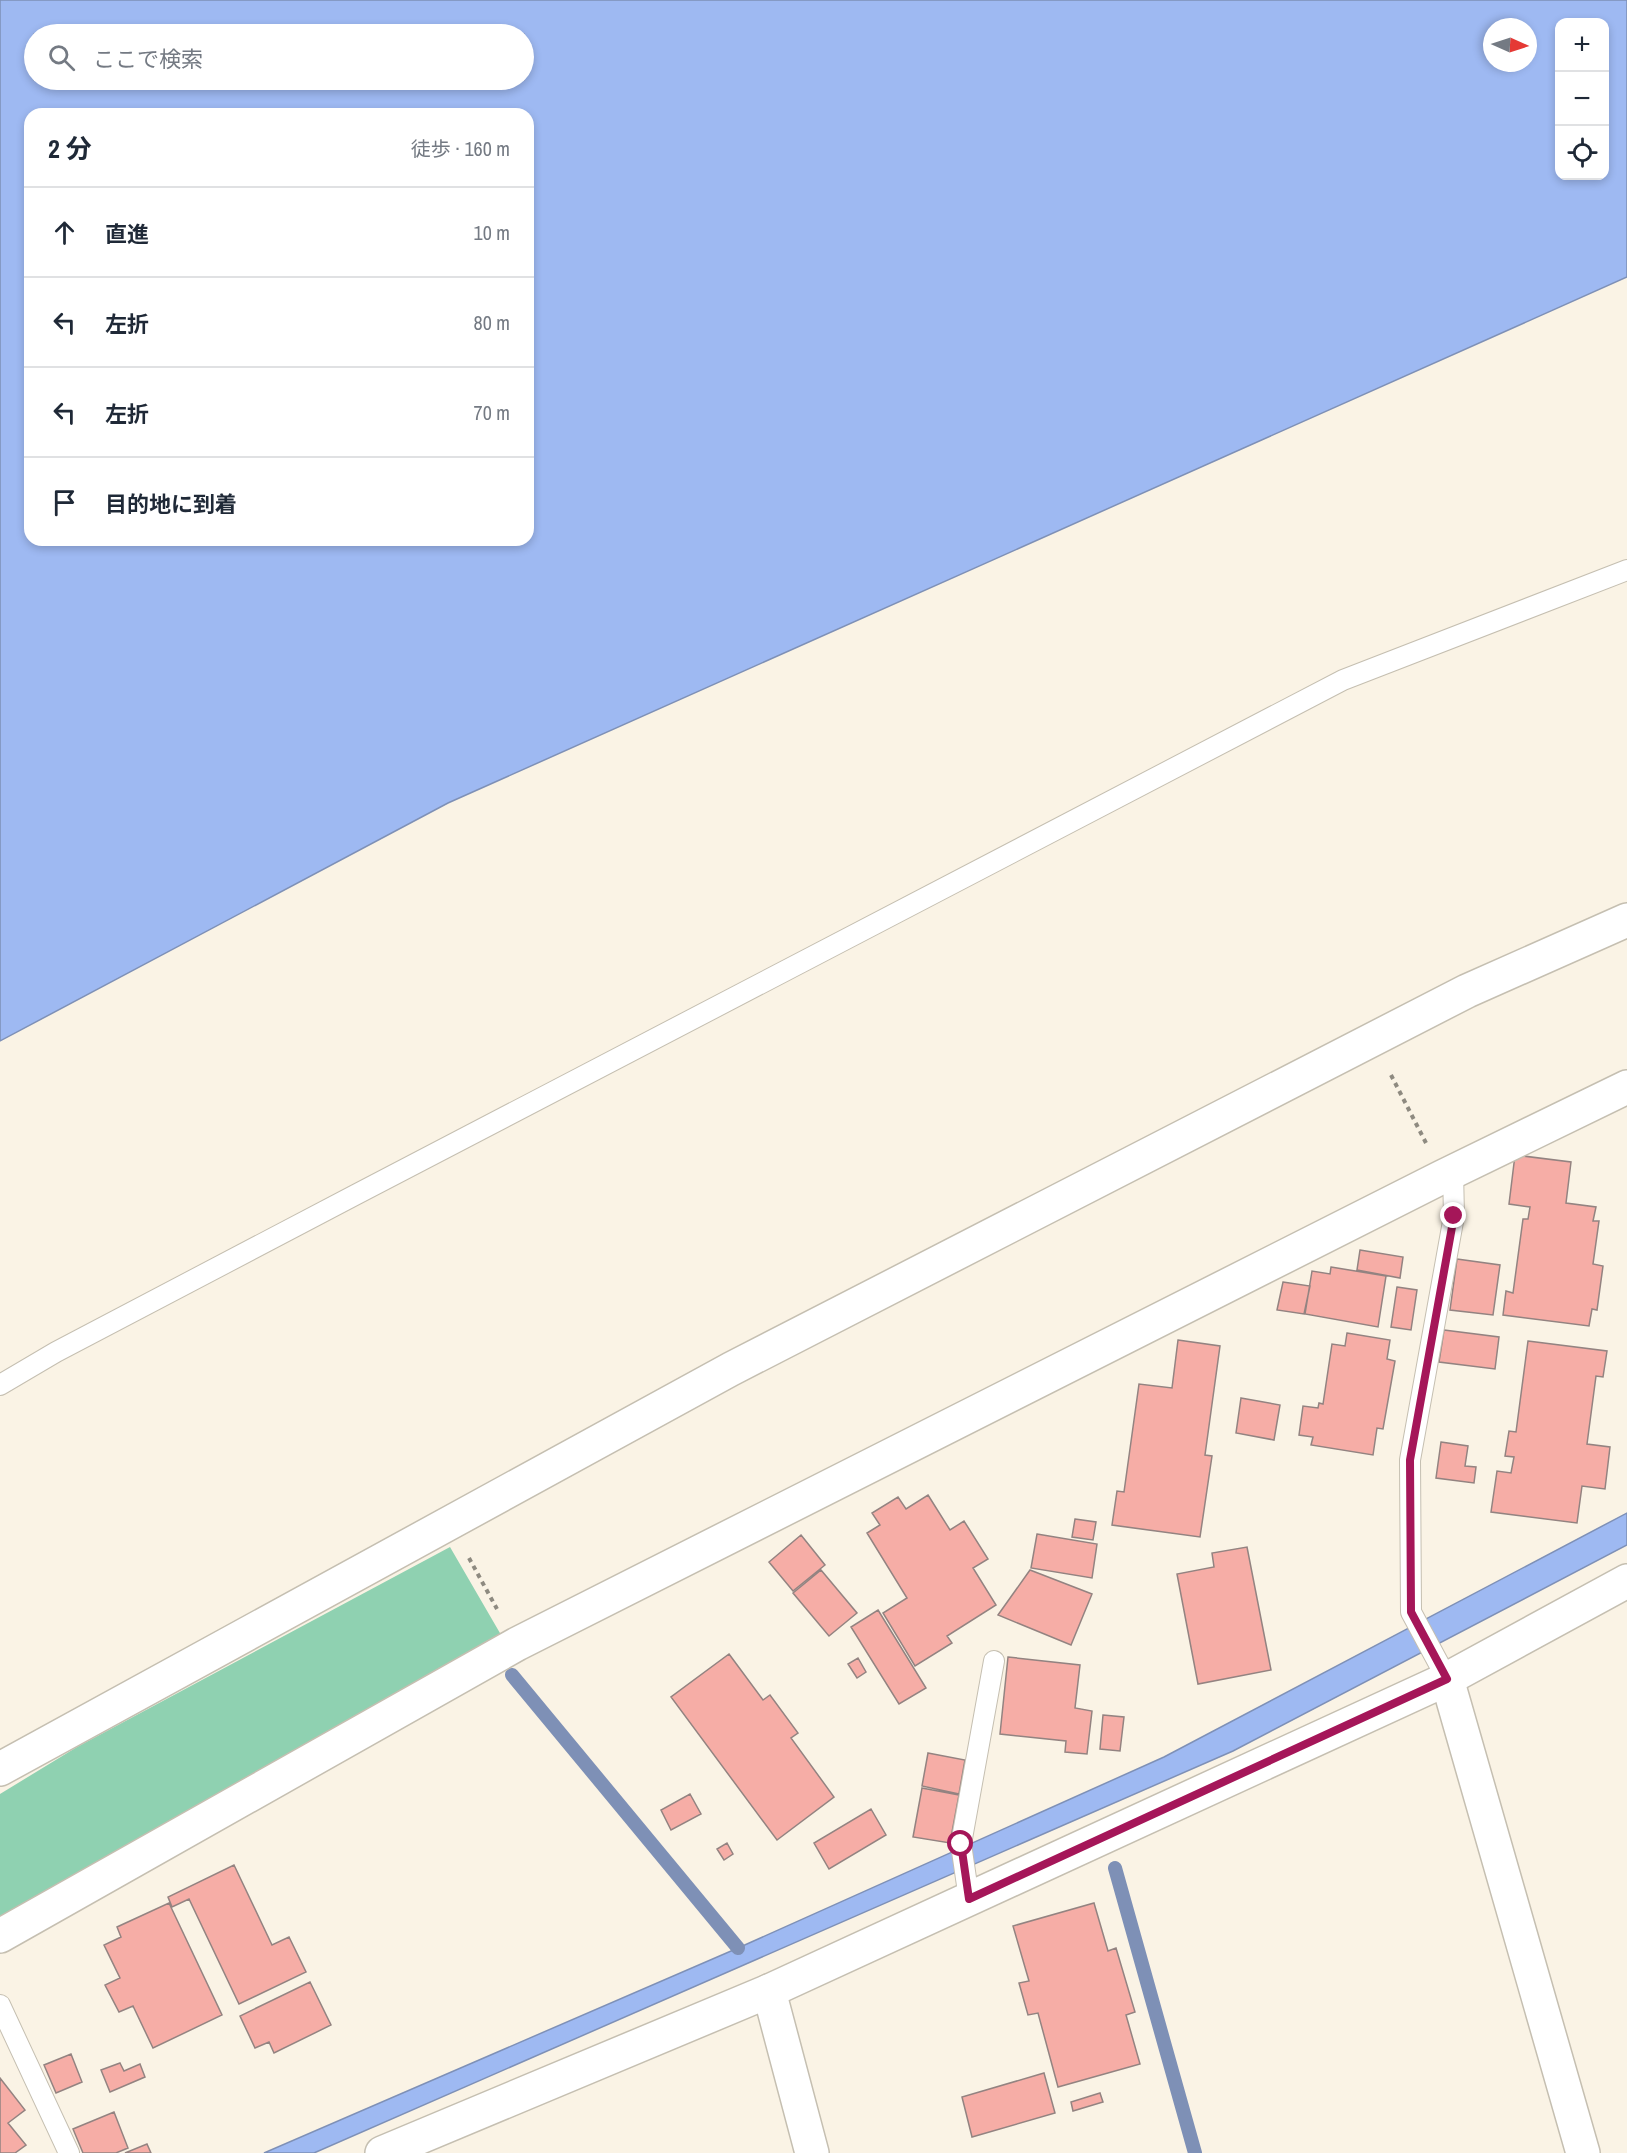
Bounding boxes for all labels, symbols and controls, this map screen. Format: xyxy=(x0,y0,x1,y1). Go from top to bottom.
north arrow xyxy=(1483,18,1537,72)
map controls xyxy=(1555,18,1609,180)
button: + xyxy=(1555,18,1609,72)
search box xyxy=(24,24,534,90)
icon: search xyxy=(45,41,78,74)
text: ここで検索 xyxy=(93,44,203,74)
button: − xyxy=(1555,72,1609,126)
button: locate xyxy=(1555,126,1609,180)
text: 2 分 xyxy=(48,131,92,166)
text: 徒歩 · 160 m xyxy=(411,135,510,162)
icon: ahead xyxy=(48,216,81,249)
text: 直進 xyxy=(105,219,149,249)
text: 10 m xyxy=(474,219,510,246)
icon: left xyxy=(48,306,81,339)
text: 左折 xyxy=(105,309,149,339)
text: 80 m xyxy=(474,309,510,336)
icon: left xyxy=(48,396,81,429)
text: 左折 xyxy=(105,399,149,429)
text: 70 m xyxy=(474,399,510,426)
icon: arrive xyxy=(48,486,81,519)
text: 目的地に到着 xyxy=(105,489,237,519)
route end xyxy=(1440,1202,1466,1228)
route start xyxy=(947,1830,973,1856)

